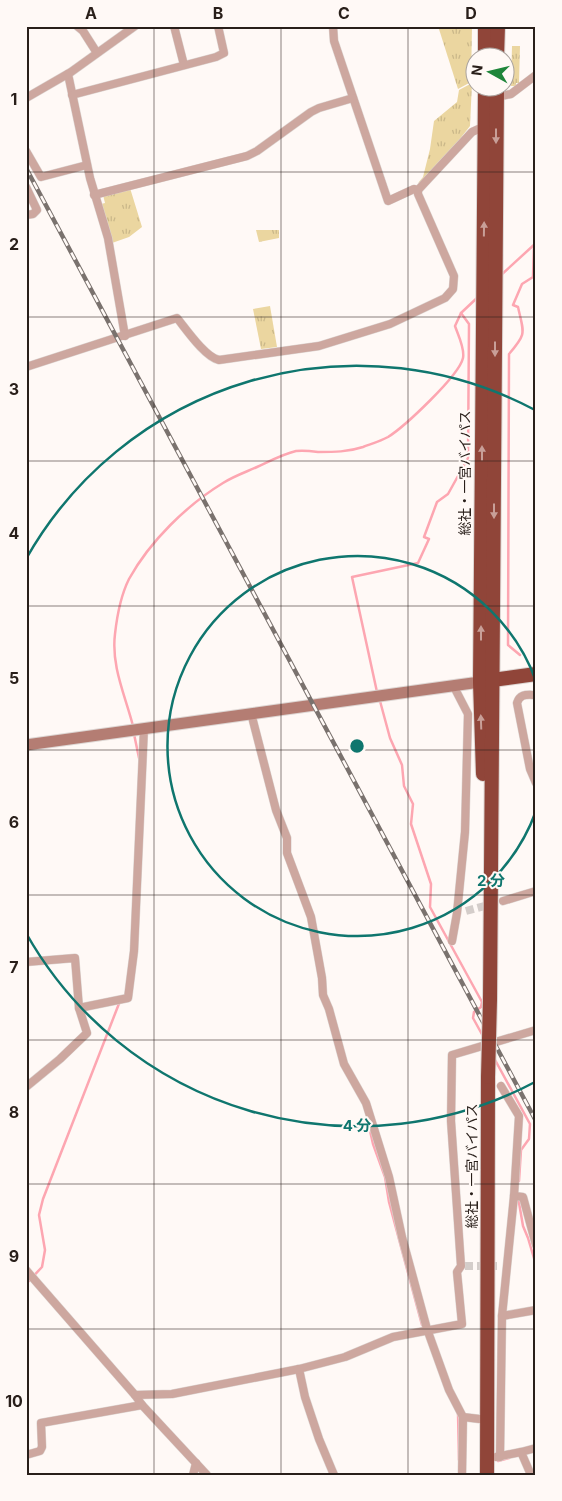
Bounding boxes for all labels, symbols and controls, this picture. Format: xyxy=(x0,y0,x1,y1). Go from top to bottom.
text: A xyxy=(85,3,97,23)
text: B xyxy=(213,3,223,23)
text: C xyxy=(338,3,350,23)
text: D xyxy=(465,3,477,23)
north arrow xyxy=(464,48,514,98)
text: N xyxy=(467,64,486,77)
text: 1 xyxy=(11,89,17,109)
one-way arrow xyxy=(492,128,500,144)
one-way arrow xyxy=(480,220,488,236)
text: 2 xyxy=(9,234,19,254)
one-way arrow xyxy=(491,341,499,357)
text: 3 xyxy=(9,379,19,399)
street label: 総社・一宮バイパス xyxy=(456,410,473,536)
one-way arrow xyxy=(478,445,486,461)
one-way arrow xyxy=(490,503,498,519)
text: 4 xyxy=(9,523,20,543)
one-way arrow xyxy=(477,625,485,641)
text: 5 xyxy=(9,668,19,688)
one-way arrow xyxy=(477,714,485,730)
centre of rings xyxy=(348,737,366,755)
text: 6 xyxy=(9,812,19,832)
text: 2 分 xyxy=(477,871,505,890)
text: 7 xyxy=(9,957,19,977)
text: 8 xyxy=(9,1102,19,1122)
street label: 総社・一宮バイパス xyxy=(463,1103,480,1229)
text: 4 分 xyxy=(343,1116,371,1135)
text: 9 xyxy=(9,1246,19,1266)
text: 10 xyxy=(5,1391,23,1411)

